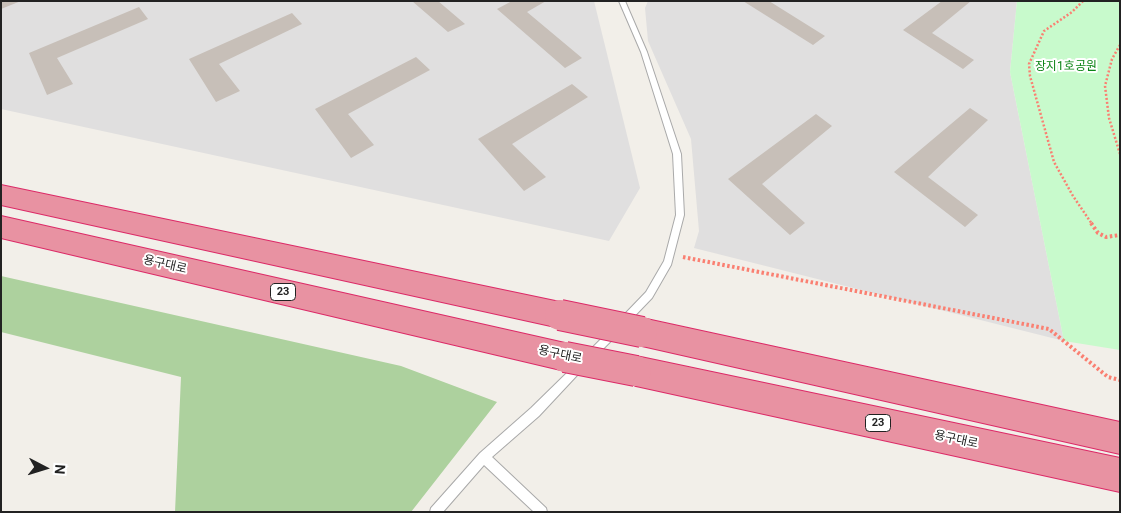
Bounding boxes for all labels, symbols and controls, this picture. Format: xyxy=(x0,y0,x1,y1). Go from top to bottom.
park label: 장지1호공원 xyxy=(1035,60,1097,74)
street label: 용구대로 xyxy=(142,253,188,277)
road number: 23 xyxy=(270,284,296,300)
street label: 용구대로 xyxy=(537,343,583,367)
road number: 23 xyxy=(866,414,890,432)
street label: 용구대로 xyxy=(933,428,979,452)
north arrow xyxy=(20,443,70,493)
text: N xyxy=(52,464,68,475)

